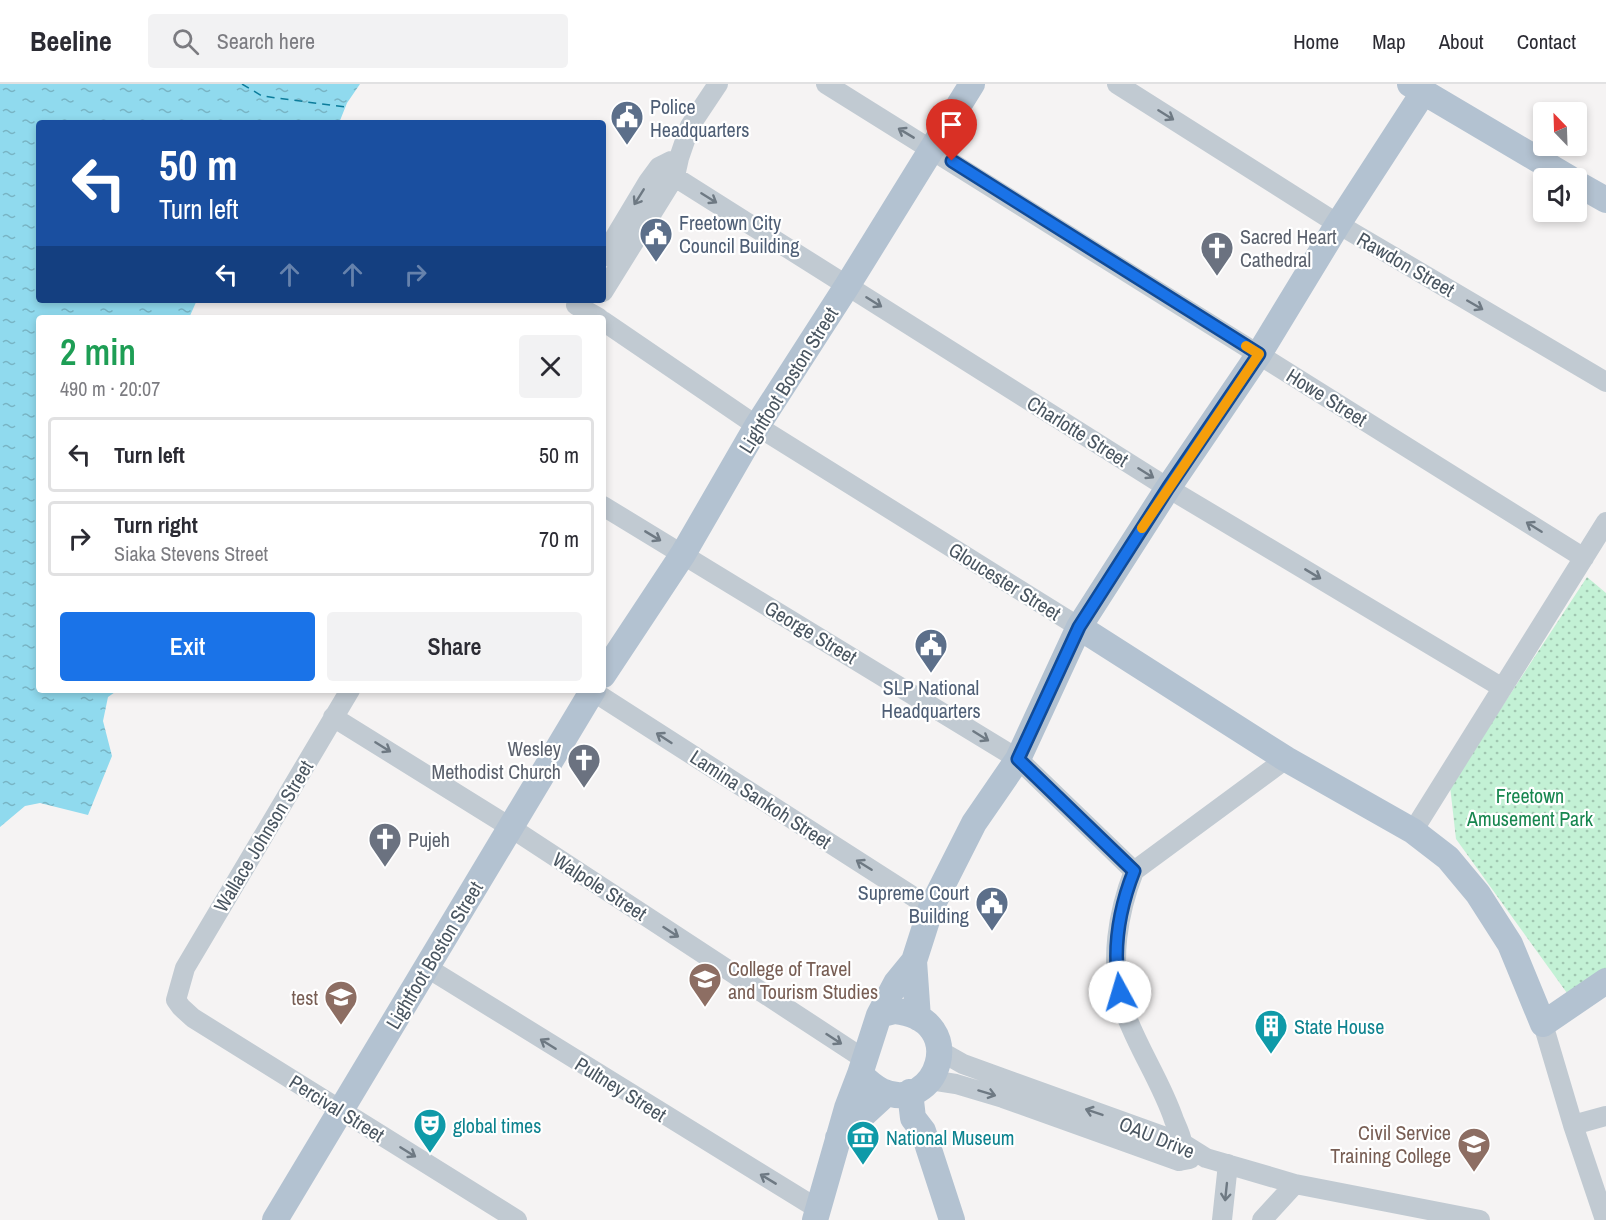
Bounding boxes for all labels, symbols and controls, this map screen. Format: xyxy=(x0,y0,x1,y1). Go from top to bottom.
search box xyxy=(148,14,568,68)
text: Beeline xyxy=(30,22,112,60)
icon: search xyxy=(169,25,202,58)
text: Search here xyxy=(217,26,315,56)
text: Home xyxy=(1293,27,1339,56)
text: Map xyxy=(1372,27,1406,56)
text: About xyxy=(1439,27,1484,56)
text: Contact xyxy=(1517,27,1576,56)
place label: Police Headquarters xyxy=(650,93,749,143)
public building icon: Police Headquarters xyxy=(609,99,645,146)
pin xyxy=(926,99,977,161)
north arrow xyxy=(1533,102,1587,156)
map controls xyxy=(1533,102,1587,222)
icon: arrive xyxy=(935,108,968,141)
one-way arrow xyxy=(1157,110,1174,122)
one-way arrow xyxy=(898,127,915,139)
text: 50 m xyxy=(159,137,238,193)
icon: left xyxy=(60,144,138,222)
button: sound xyxy=(1533,168,1587,222)
one-way arrow xyxy=(632,189,645,206)
text: Turn left xyxy=(159,191,238,227)
one-way arrow xyxy=(700,192,717,204)
place label: Freetown City Council Building xyxy=(679,209,799,259)
public building icon: Freetown City Council Building xyxy=(638,216,674,263)
place label: Sacred Heart Cathedral xyxy=(1240,223,1337,273)
street label: Rawdon Street xyxy=(1352,225,1460,303)
church icon: Sacred Heart Cathedral xyxy=(1199,230,1235,277)
icon: left xyxy=(210,258,243,291)
icon: ahead xyxy=(273,258,306,291)
icon: ahead xyxy=(336,258,369,291)
icon: right xyxy=(399,258,432,291)
one-way arrow xyxy=(865,297,882,309)
one-way arrow xyxy=(1466,300,1483,312)
street label: Lightfoot Boston Street xyxy=(732,301,844,458)
text: 2 min xyxy=(60,328,136,376)
button: close xyxy=(519,335,582,398)
street label: Howe Street xyxy=(1282,362,1373,433)
text: 490 m · 20:07 xyxy=(60,375,160,402)
street label: Charlotte Street xyxy=(1022,389,1134,473)
icon: left xyxy=(63,438,96,471)
text: Turn left xyxy=(114,440,185,470)
text: 50 m xyxy=(539,440,579,470)
one-way arrow xyxy=(1137,467,1154,480)
text: Turn right xyxy=(114,510,198,540)
one-way arrow xyxy=(1526,520,1543,533)
icon: right xyxy=(63,522,96,555)
text: 70 m xyxy=(539,524,579,554)
one-way arrow xyxy=(644,530,661,542)
street label: Gloucester Street xyxy=(944,536,1067,626)
text: Siaka Stevens Street xyxy=(114,540,268,567)
one-way arrow xyxy=(1304,568,1321,580)
street label: George Street xyxy=(760,594,862,670)
button: Exit xyxy=(60,612,315,681)
button: Share xyxy=(327,612,582,681)
public building icon: SLP National Headquarters xyxy=(913,627,949,674)
place label: SLP National Headquarters xyxy=(881,674,981,724)
one-way arrow xyxy=(656,731,673,744)
one-way arrow xyxy=(972,731,989,743)
place label: Wesley Methodist Church xyxy=(432,735,562,785)
one-way arrow xyxy=(374,742,391,754)
church icon: Wesley Methodist Church xyxy=(566,742,602,789)
street label: Lamina Sankoh Street xyxy=(685,743,837,855)
street label: Wallace Johnson Street xyxy=(207,755,319,917)
park label: Freetown Amusement Park xyxy=(1466,782,1594,832)
church icon: Pujeh xyxy=(367,821,403,868)
place label: Pujeh xyxy=(408,826,450,853)
street label: Walpole Street xyxy=(548,846,653,927)
one-way arrow xyxy=(856,859,873,871)
street label: Lightfoot Boston Street xyxy=(379,876,489,1034)
place label: Supreme Court Building xyxy=(858,879,969,929)
public building icon: Supreme Court Building xyxy=(974,885,1010,932)
one-way arrow xyxy=(662,926,678,938)
place label: College of Travel and Tourism Studies xyxy=(728,955,878,1005)
position arrow xyxy=(1088,960,1152,1024)
school or university icon: College of Travel and Tourism Studies xyxy=(687,961,723,1008)
school or university icon: test xyxy=(323,979,359,1026)
place label: test xyxy=(292,984,318,1011)
building icon: State House xyxy=(1253,1008,1289,1055)
place label: State House xyxy=(1294,1013,1384,1040)
one-way arrow xyxy=(825,1033,841,1045)
one-way arrow xyxy=(540,1037,557,1050)
street label: Pultney Street xyxy=(570,1050,672,1128)
street label: Percival Street xyxy=(284,1068,390,1148)
one-way arrow xyxy=(977,1088,996,1099)
one-way arrow xyxy=(1085,1105,1104,1116)
theatre icon: global times xyxy=(412,1107,448,1154)
street label: OAU Drive xyxy=(1115,1110,1199,1164)
place label: global times xyxy=(453,1112,541,1139)
museum icon: National Museum xyxy=(845,1119,881,1166)
place label: Civil Service Training College xyxy=(1330,1119,1451,1169)
place label: National Museum xyxy=(886,1124,1015,1151)
school or university icon: Civil Service Training College xyxy=(1456,1126,1492,1173)
one-way arrow xyxy=(399,1147,416,1159)
one-way arrow xyxy=(760,1173,777,1185)
one-way arrow xyxy=(1220,1182,1231,1201)

